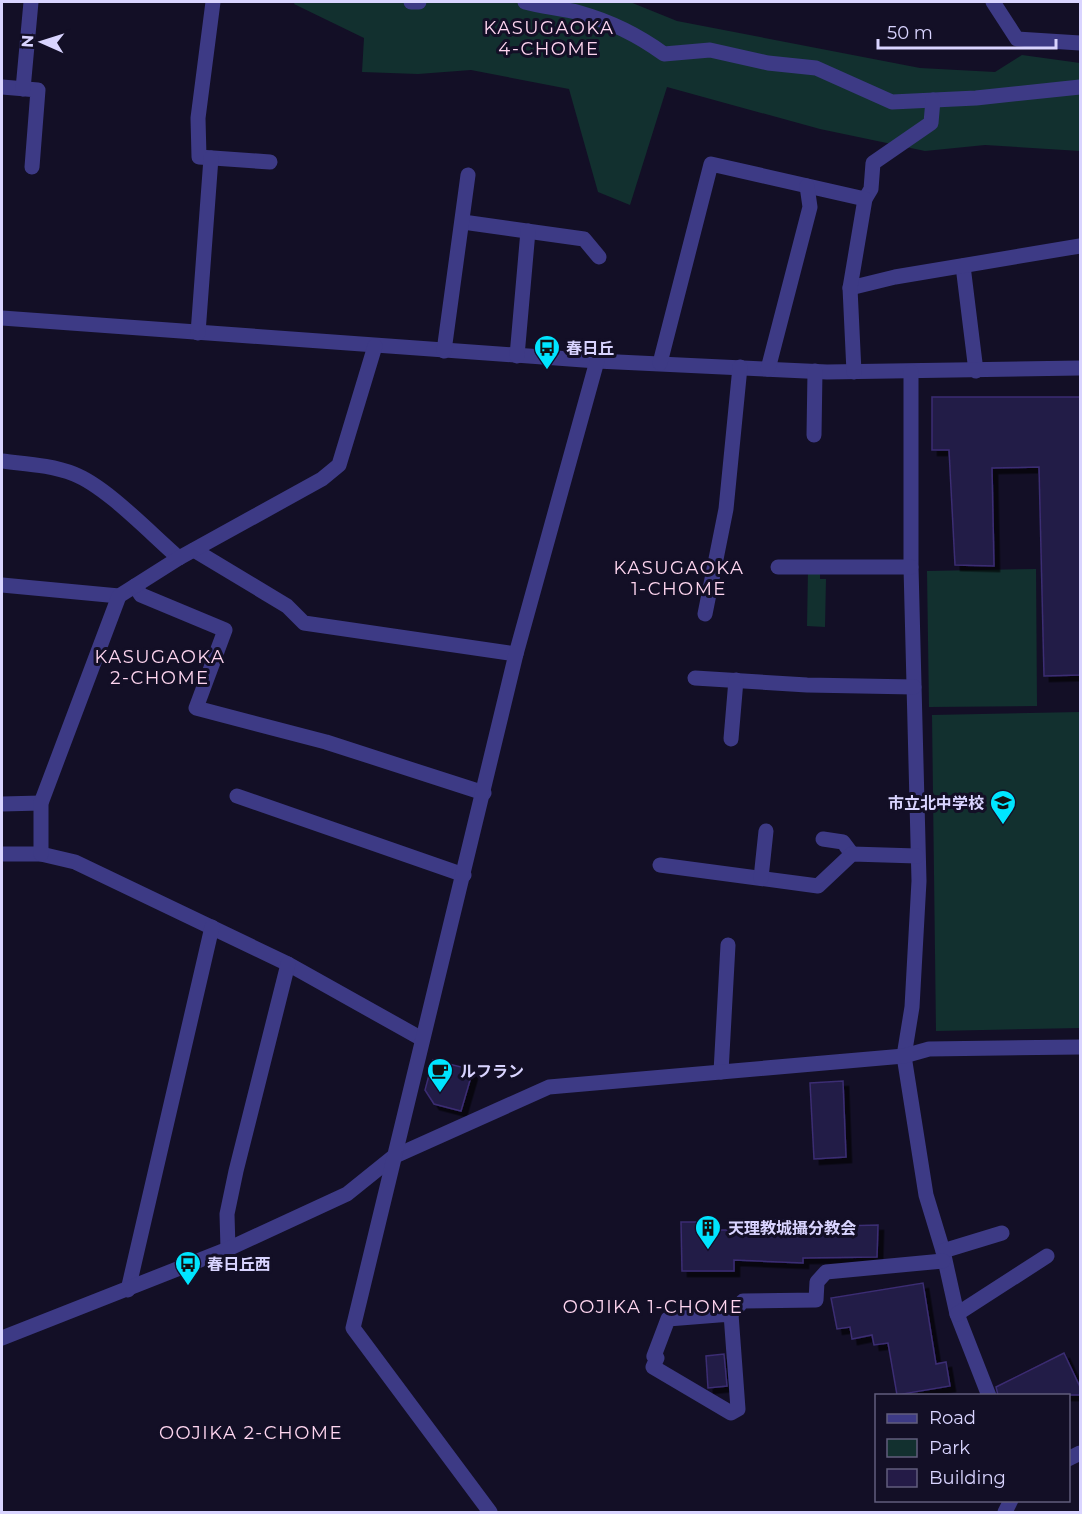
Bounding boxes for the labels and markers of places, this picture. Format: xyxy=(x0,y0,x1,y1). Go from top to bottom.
bus stop icon: 春日丘 xyxy=(532,333,562,371)
place label: 春日丘 xyxy=(566,339,614,358)
school or university icon: 市立北中学校 xyxy=(988,788,1018,826)
place label: 市立北中学校 xyxy=(888,794,984,813)
cafe icon: ルフラン xyxy=(425,1056,455,1094)
place label: ルフラン xyxy=(460,1062,524,1081)
building icon: 天理教城攝分教会 xyxy=(693,1213,723,1251)
place label: 天理教城攝分教会 xyxy=(728,1219,856,1238)
bus stop icon: 春日丘西 xyxy=(173,1249,203,1287)
place label: 春日丘西 xyxy=(207,1255,271,1274)

